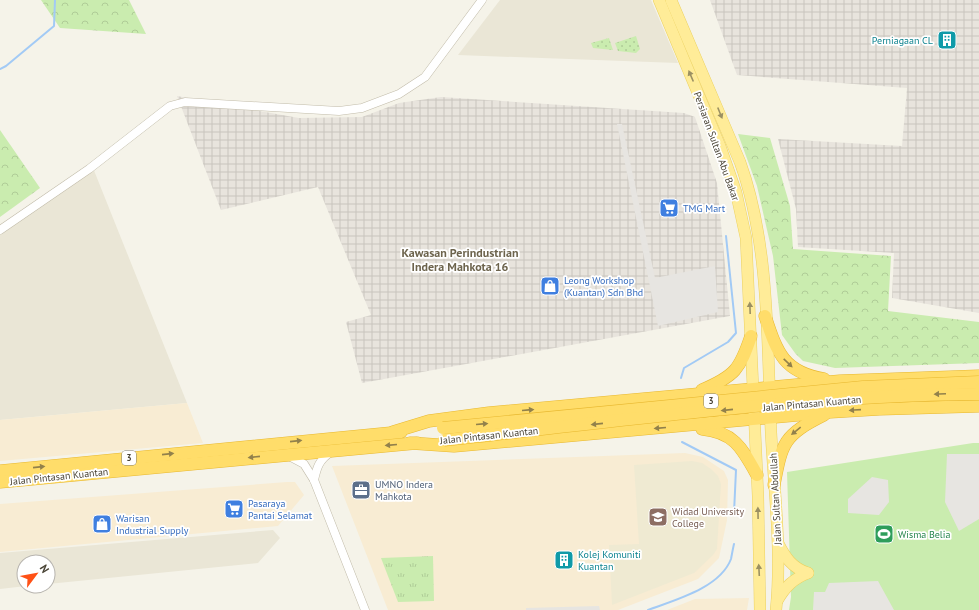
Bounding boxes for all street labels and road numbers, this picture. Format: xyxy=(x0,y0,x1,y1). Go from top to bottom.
street label: Persiaran Sultan Abu Bakar xyxy=(691,90,743,203)
street label: Jalan Pintasan Kuantan xyxy=(761,393,862,414)
road number: 3 xyxy=(704,394,718,408)
street label: Jalan Pintasan Kuantan xyxy=(438,424,539,447)
road number: 3 xyxy=(122,451,136,465)
street label: Jalan Sultan Abdullah xyxy=(767,453,784,546)
street label: Jalan Pintasan Kuantan xyxy=(8,465,109,488)

